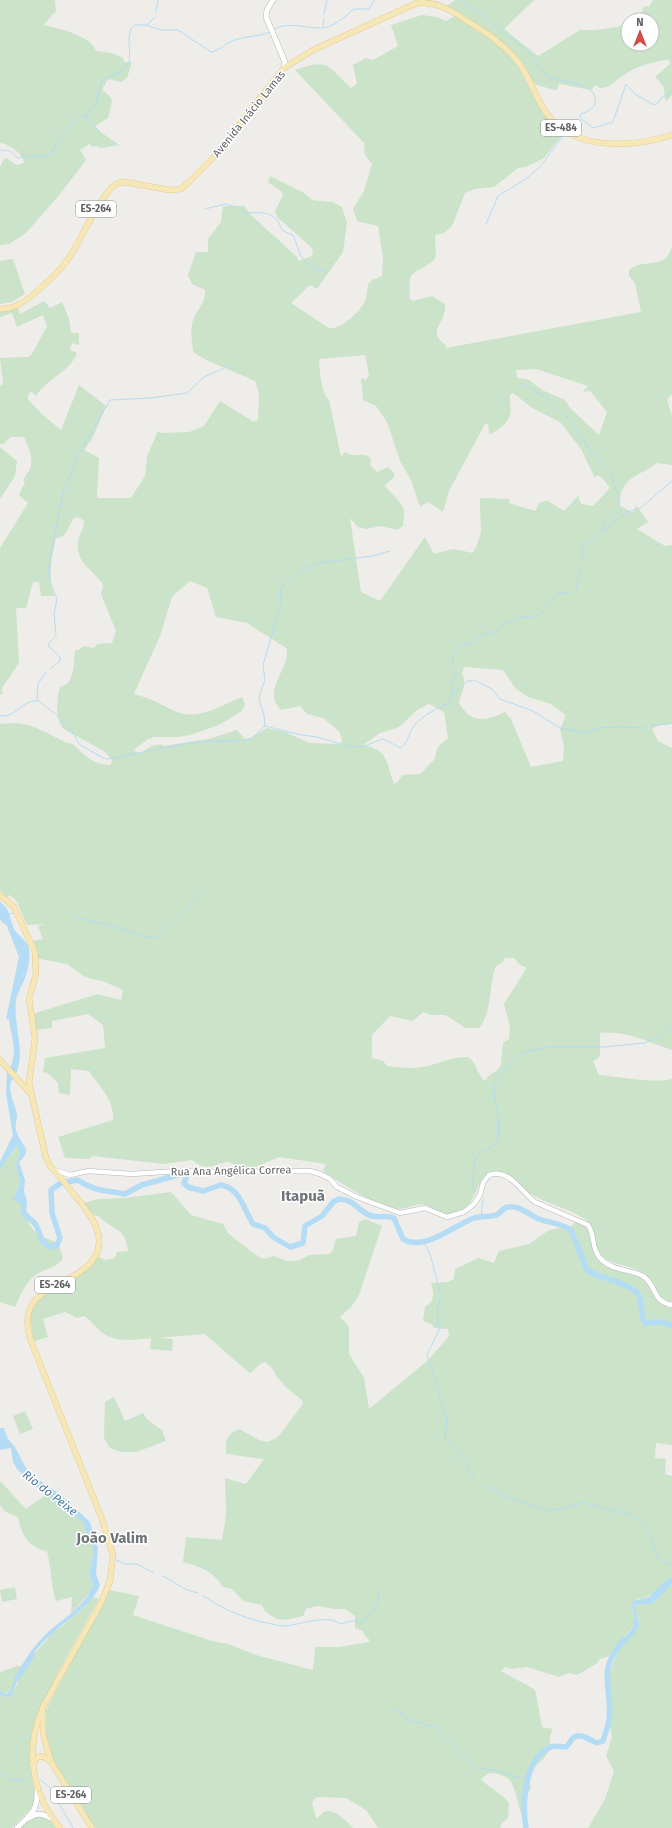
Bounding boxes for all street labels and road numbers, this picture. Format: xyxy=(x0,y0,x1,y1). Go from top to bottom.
street label: Avenida Inácio Lamas xyxy=(210,68,288,160)
road number: ES-484 xyxy=(541,120,581,136)
road number: ES-264 xyxy=(76,201,116,217)
street label: Rua Ana Angélica Correa xyxy=(171,1163,291,1179)
road number: ES-264 xyxy=(35,1277,75,1293)
road number: ES-264 xyxy=(51,1787,91,1803)

